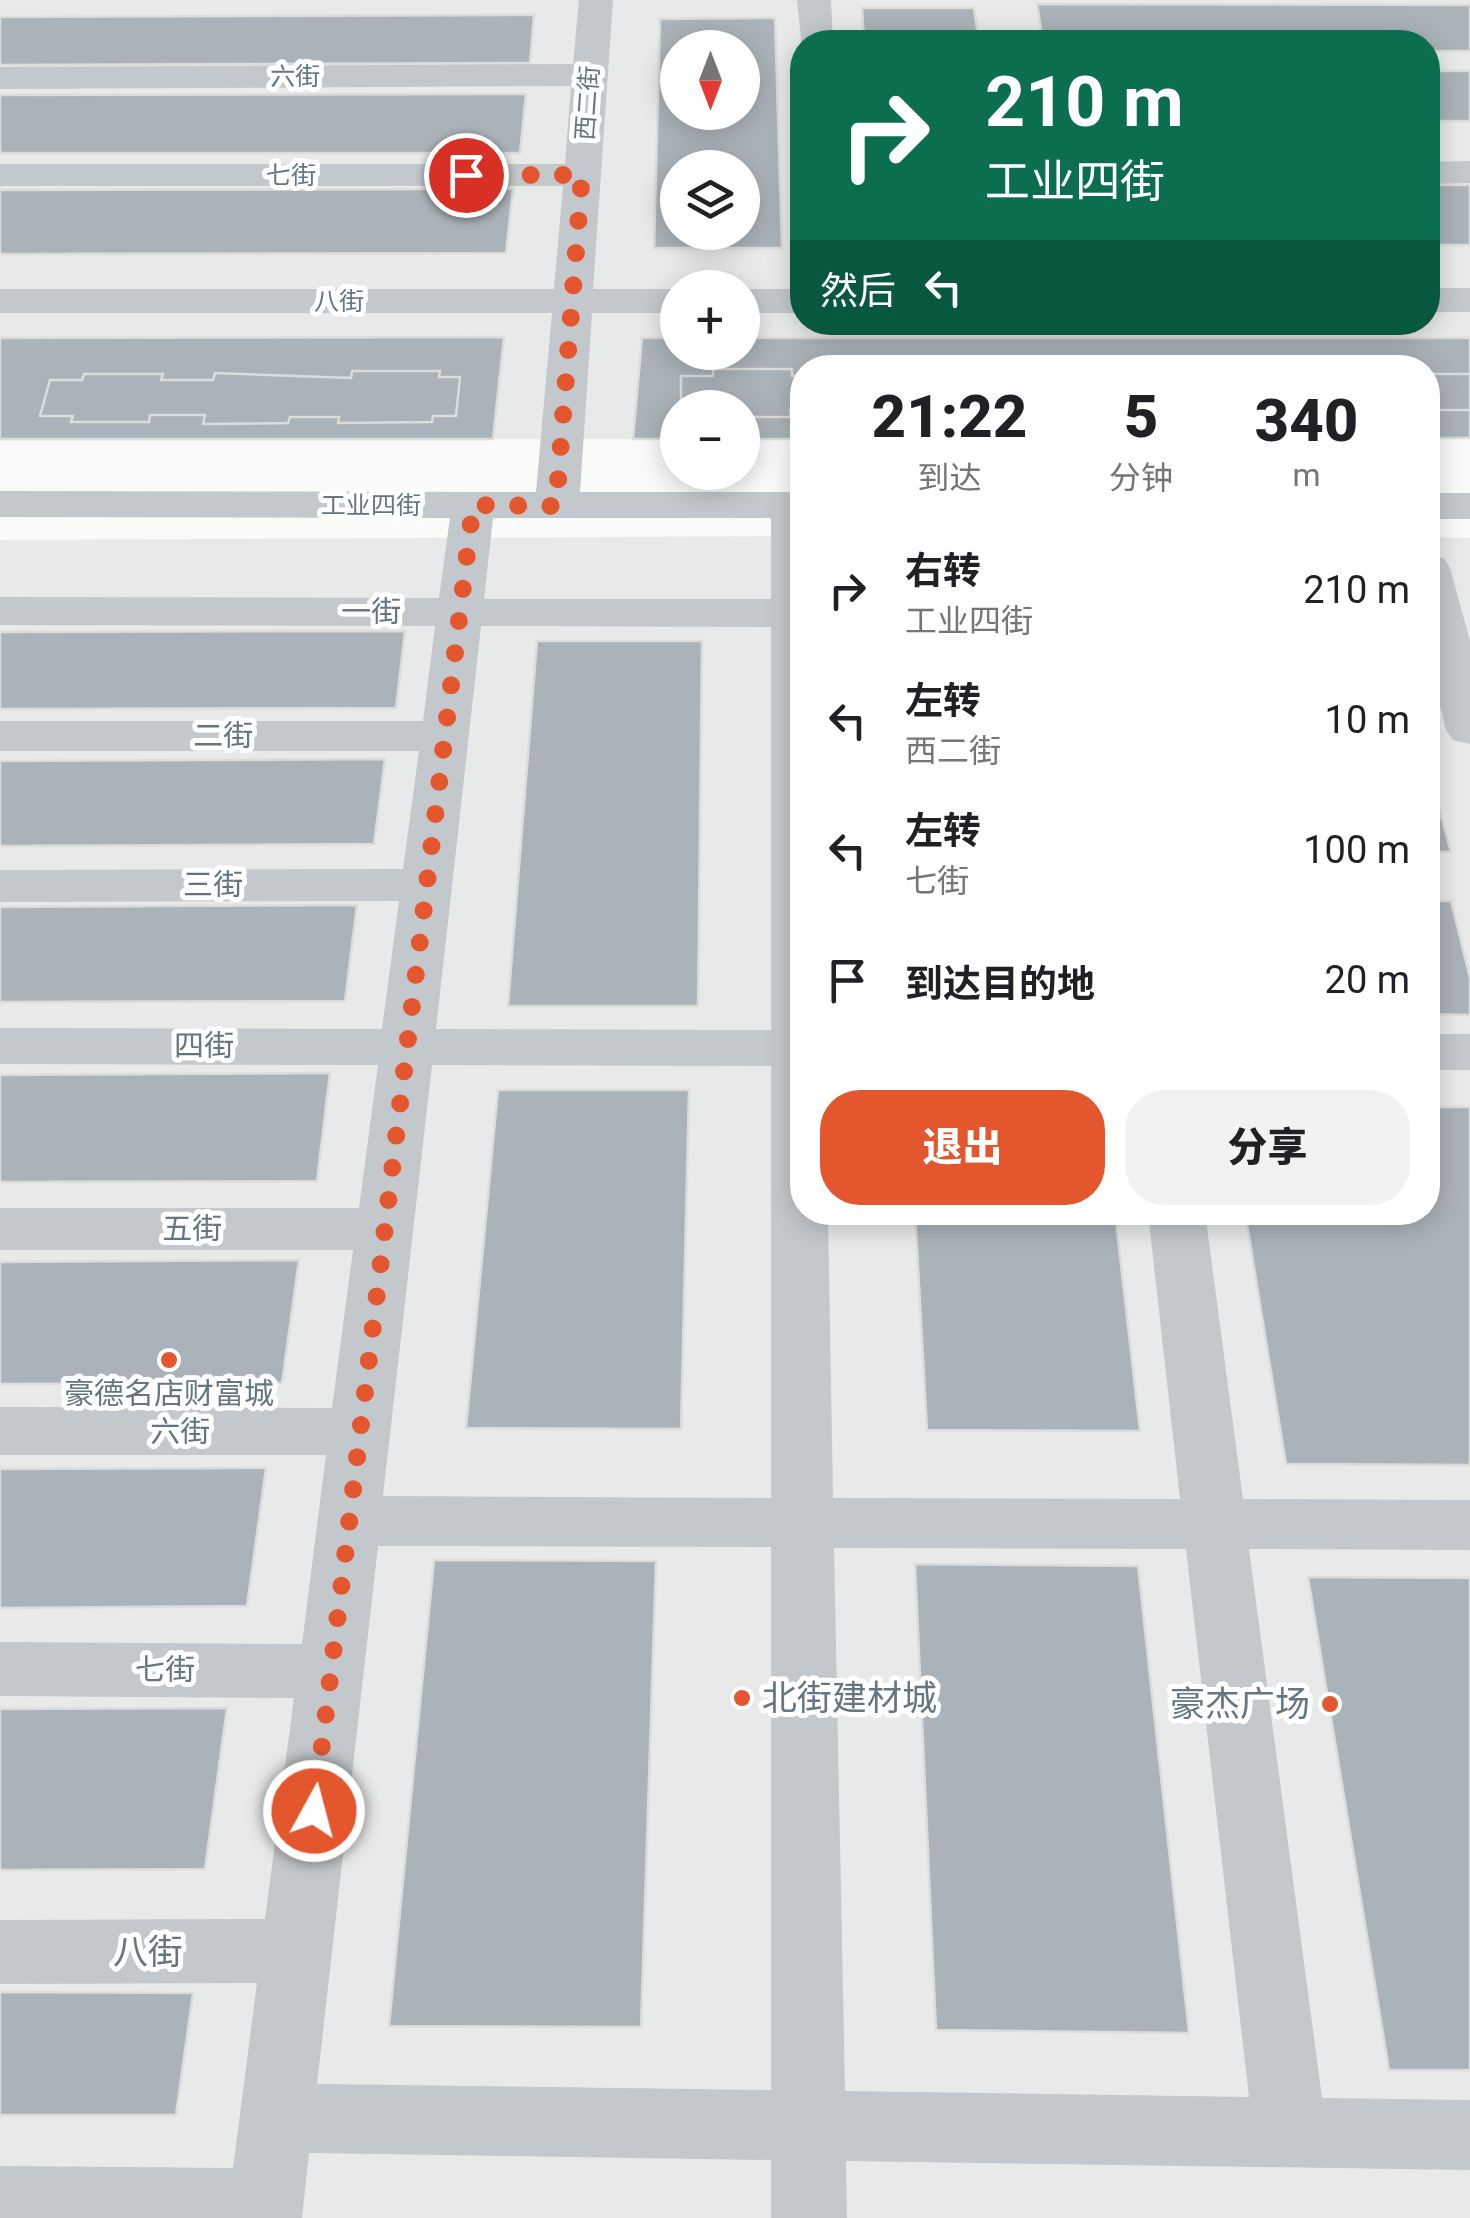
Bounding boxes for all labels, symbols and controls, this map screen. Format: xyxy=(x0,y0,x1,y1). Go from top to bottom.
north arrow xyxy=(660,30,760,130)
map controls xyxy=(660,30,760,490)
text: 210 m xyxy=(985,61,1184,143)
street label: 六街 xyxy=(270,62,320,91)
street label: 西二街 xyxy=(570,65,605,141)
icon: right xyxy=(820,70,950,200)
pin xyxy=(424,133,509,218)
icon: arrive xyxy=(439,148,494,203)
button: layers xyxy=(660,150,760,250)
text: 工业四街 xyxy=(985,155,1165,208)
street label: 七街 xyxy=(266,161,316,190)
icon: left xyxy=(916,260,971,315)
text: 然后 xyxy=(820,269,896,313)
button: + xyxy=(660,270,760,370)
street label: 八街 xyxy=(314,287,364,316)
text: 21:22 xyxy=(872,381,1027,452)
text: 5 xyxy=(1124,381,1158,452)
text: 340 xyxy=(1255,385,1358,456)
button: − xyxy=(660,390,760,490)
text: m xyxy=(1292,456,1321,494)
text: 到达 xyxy=(918,459,982,497)
text: 分钟 xyxy=(1109,459,1173,497)
street label: 工业四街 xyxy=(321,491,421,520)
text: 右转 xyxy=(905,549,981,593)
icon: right xyxy=(820,563,875,618)
text: 210 m xyxy=(1303,568,1410,612)
street label: 一街 xyxy=(341,594,401,629)
text: 工业四街 xyxy=(905,602,1033,640)
text: 左转 xyxy=(905,679,981,723)
icon: left xyxy=(820,693,875,748)
text: 10 m xyxy=(1325,698,1410,742)
street label: 二街 xyxy=(193,718,253,753)
text: 西二街 xyxy=(905,732,1001,770)
text: 左转 xyxy=(905,809,981,853)
icon: left xyxy=(820,823,875,878)
text: 100 m xyxy=(1303,828,1410,872)
text: 七街 xyxy=(905,862,969,900)
street label: 三街 xyxy=(183,867,243,902)
icon: arrive xyxy=(820,953,875,1008)
text: 20 m xyxy=(1325,958,1410,1002)
text: 到达目的地 xyxy=(905,962,1095,1006)
street label: 四街 xyxy=(174,1028,234,1063)
button: 退出 xyxy=(820,1090,1105,1205)
button: 分享 xyxy=(1125,1090,1410,1205)
street label: 五街 xyxy=(162,1211,222,1246)
marker: 豪德名店财富城 xyxy=(158,1349,180,1371)
place label: 豪德名店财富城 xyxy=(64,1376,274,1411)
street label: 六街 xyxy=(150,1414,210,1449)
street label: 七街 xyxy=(135,1652,195,1687)
place label: 北街建材城 xyxy=(762,1678,937,1719)
place label: 豪杰广场 xyxy=(1170,1684,1310,1725)
marker: 北街建材城 xyxy=(731,1687,753,1709)
marker: 豪杰广场 xyxy=(1319,1693,1341,1715)
position arrow xyxy=(262,1759,366,1863)
street label: 八街 xyxy=(113,1932,183,1973)

